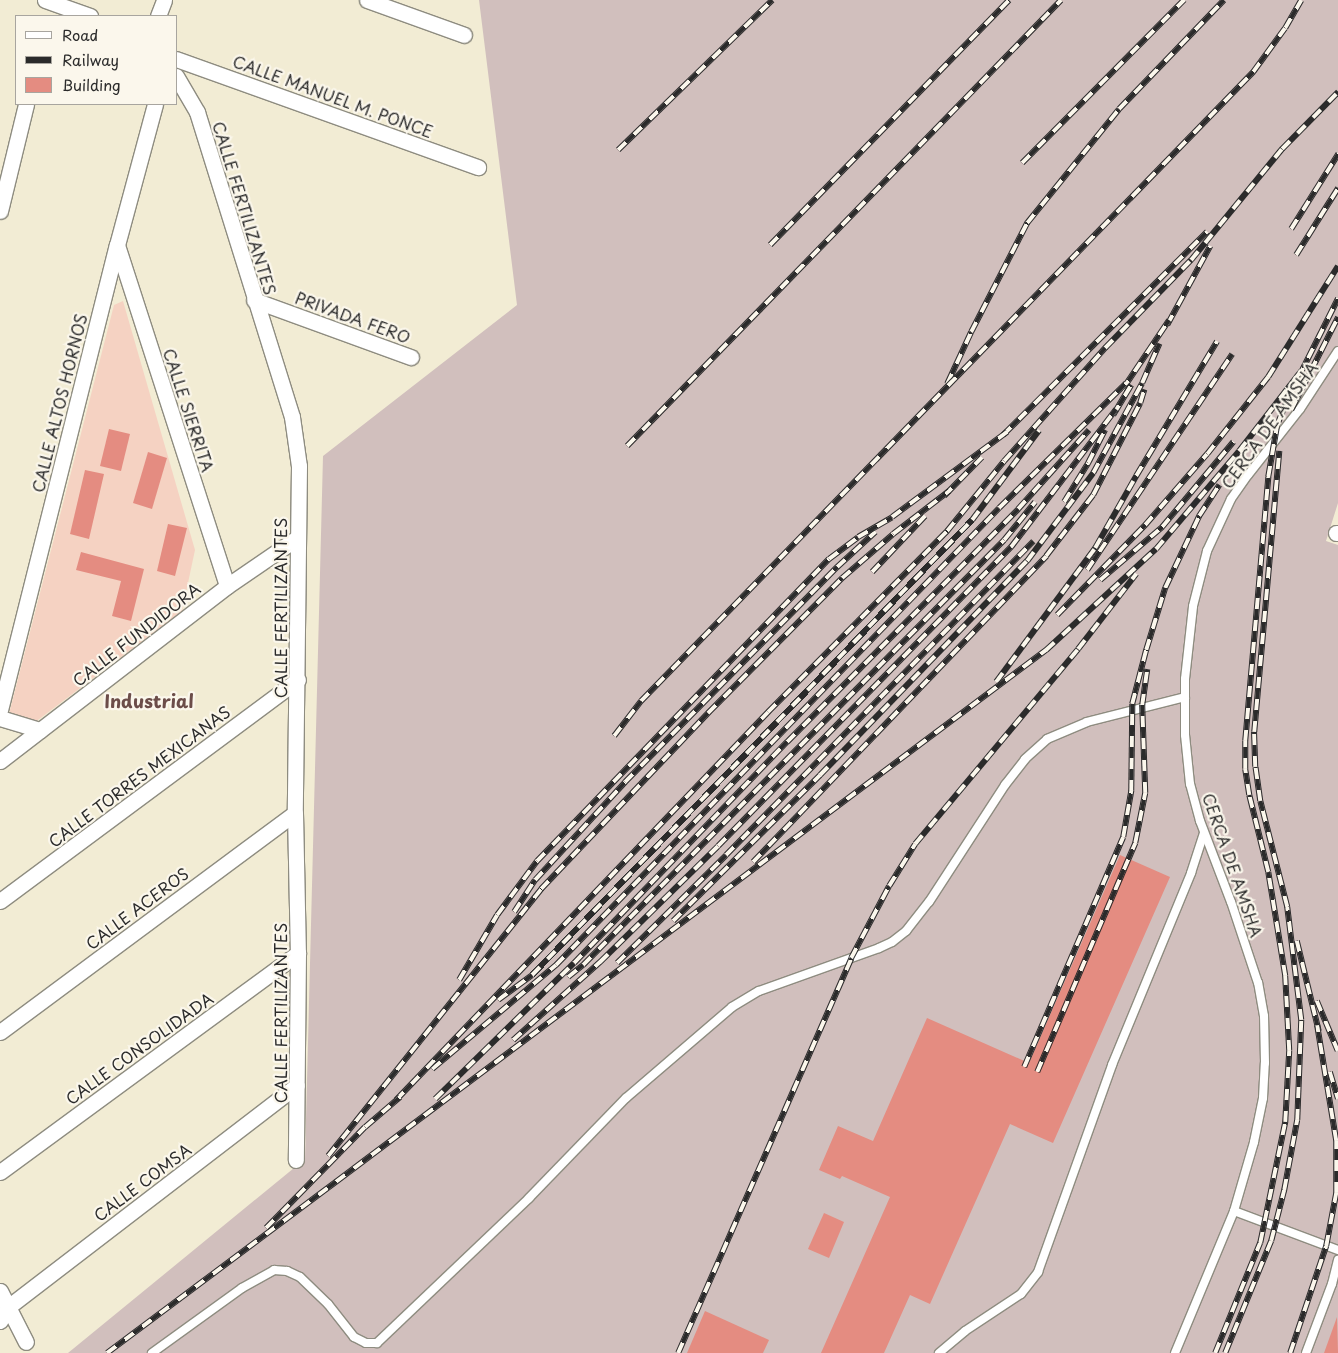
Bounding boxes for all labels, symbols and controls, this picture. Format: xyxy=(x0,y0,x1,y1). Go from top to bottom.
legend xyxy=(15,15,178,105)
text: Road xyxy=(62,23,98,46)
text: Railway xyxy=(62,48,119,71)
street label: CALLE MANUEL M. PONCE xyxy=(228,50,438,142)
text: Building xyxy=(62,73,121,96)
street label: CALLE FERTILIZANTES xyxy=(209,118,281,298)
street label: PRIVADA FERO xyxy=(293,287,413,347)
street label: CALLE ALTOS HORNOS xyxy=(27,310,91,496)
street label: CALLE SIERRITA xyxy=(160,345,218,475)
street label: CERCA DE AMSHA xyxy=(1217,358,1321,492)
street label: CALLE FERTILIZANTES xyxy=(270,517,290,699)
street label: CALLE FUNDIDORA xyxy=(68,578,204,690)
district label: Industrial xyxy=(104,690,194,712)
street label: CALLE TORRES MEXICANAS xyxy=(43,700,235,852)
street label: CERCA DE AMSHA xyxy=(1199,790,1267,940)
street label: CALLE ACEROS xyxy=(81,862,193,954)
street label: CALLE FERTILIZANTES xyxy=(270,922,290,1104)
street label: CALLE CONSOLIDADA xyxy=(61,988,217,1108)
street label: CALLE COMSA xyxy=(89,1139,195,1225)

